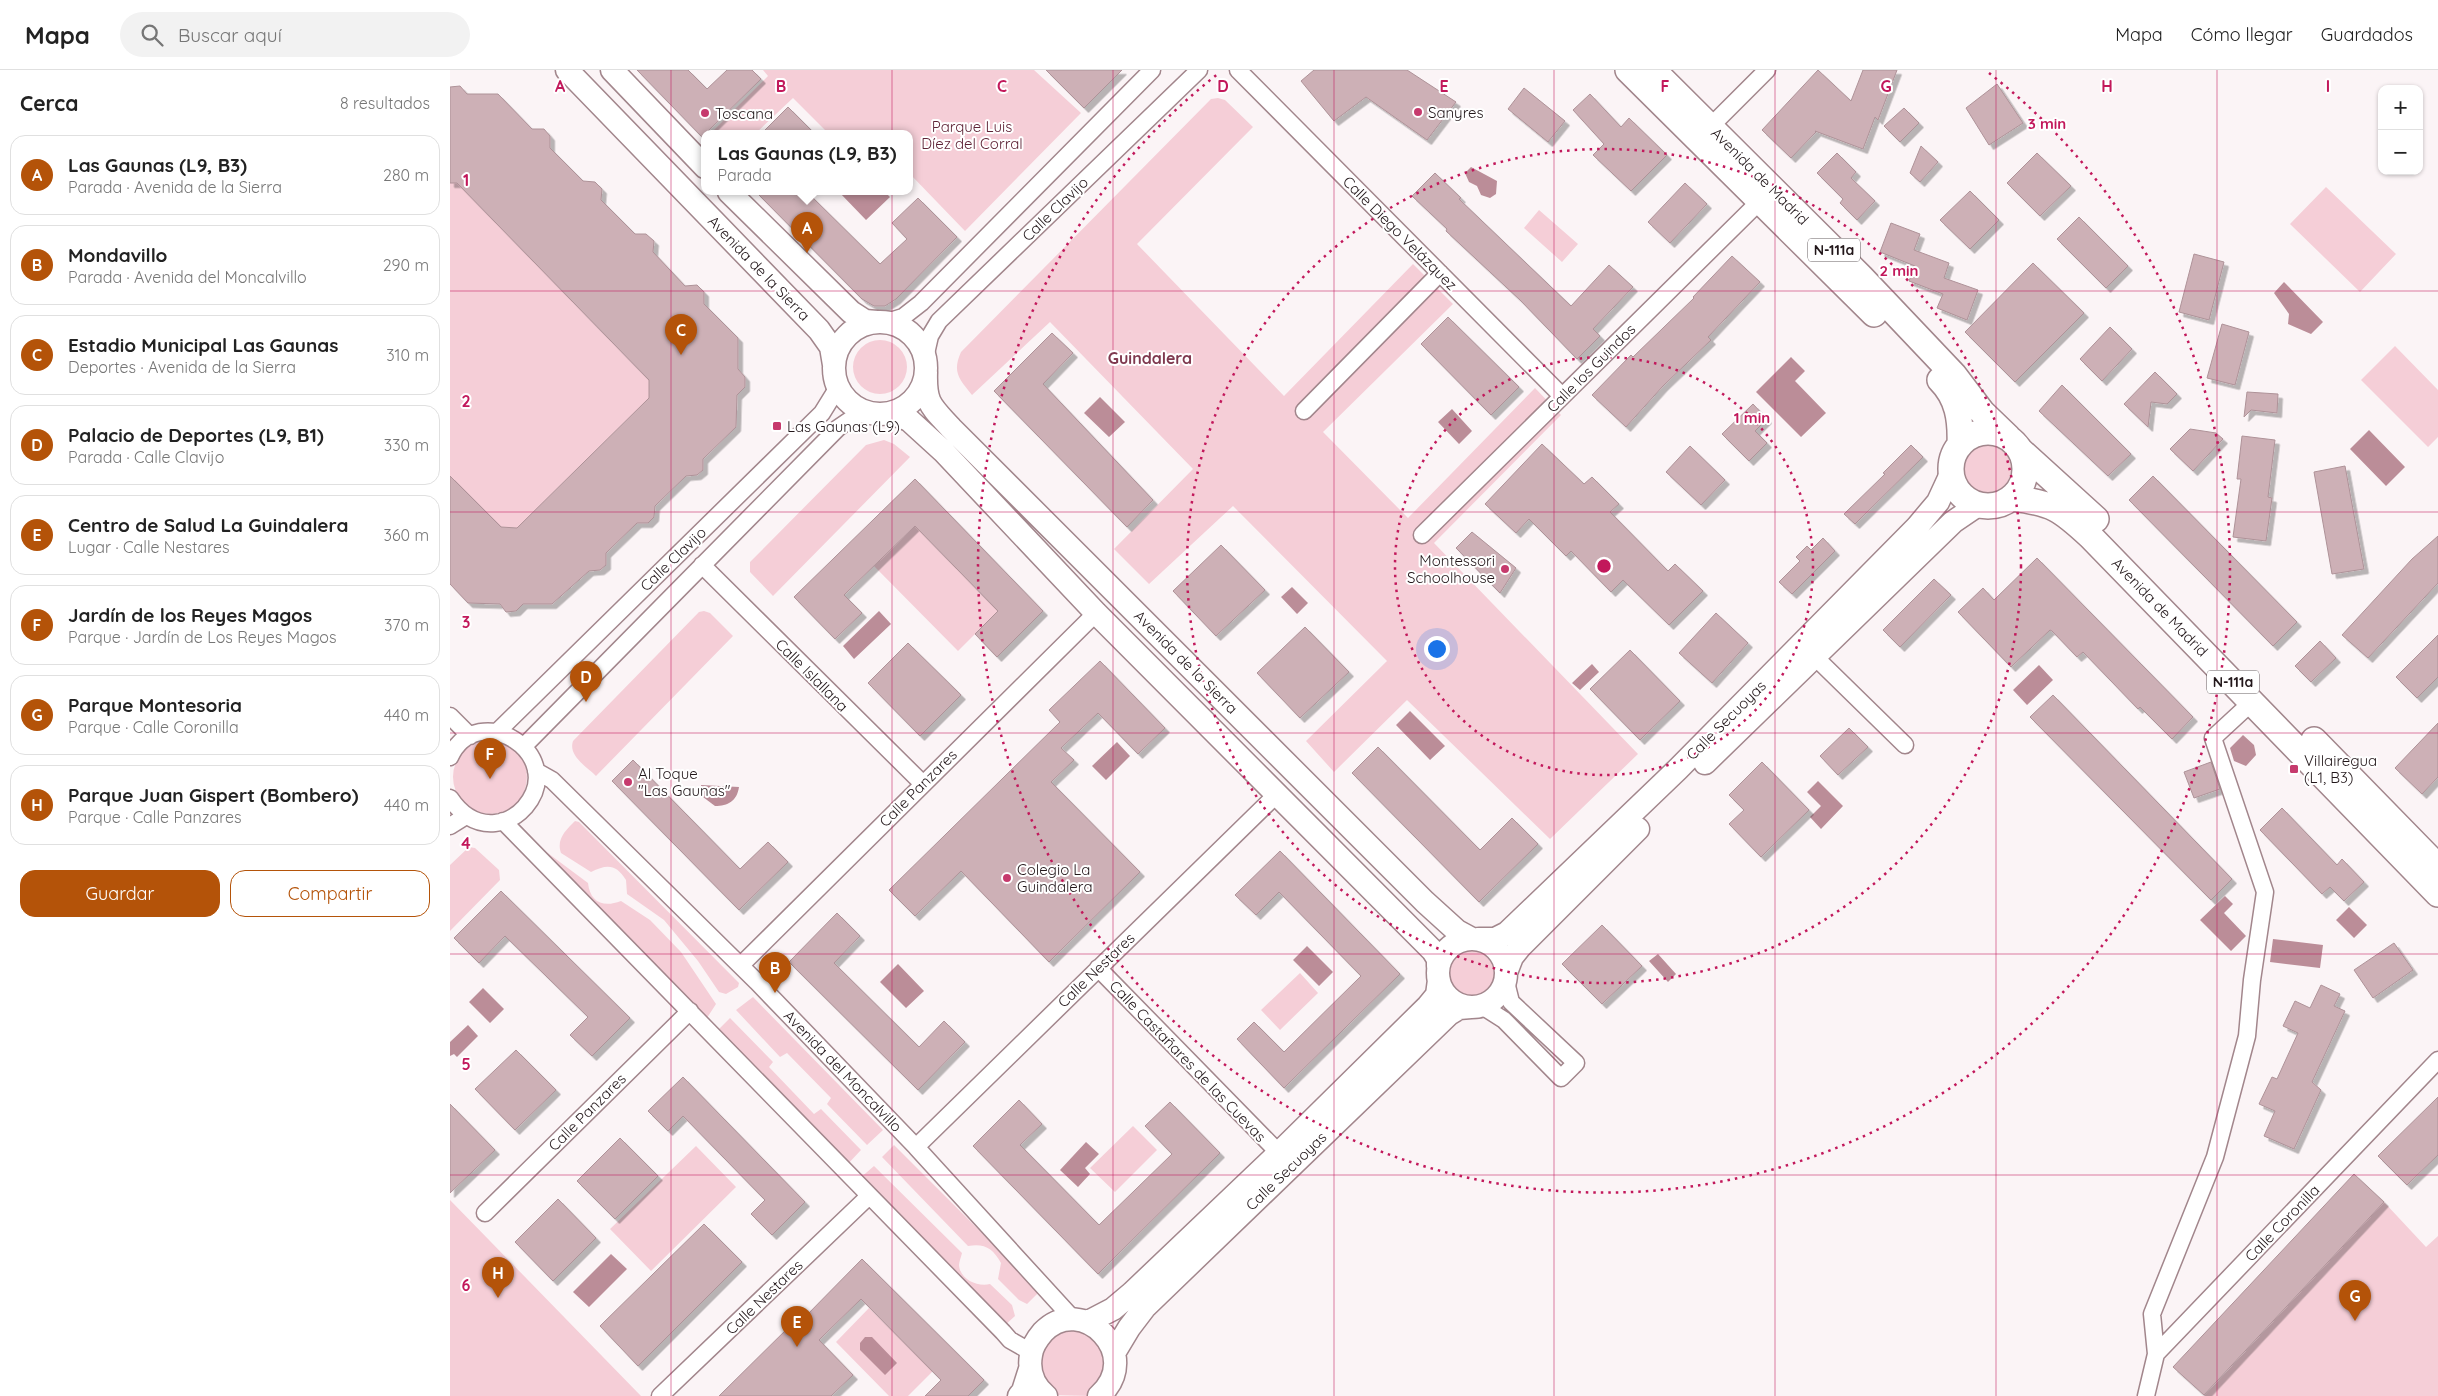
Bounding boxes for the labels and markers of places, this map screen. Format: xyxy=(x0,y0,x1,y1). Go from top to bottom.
place label: Sanyres xyxy=(1428,103,1484,122)
place label: Toscana xyxy=(715,104,773,123)
marker: Sanyres xyxy=(1412,106,1424,118)
marker: Toscana xyxy=(699,107,711,119)
pin: A xyxy=(791,212,823,253)
pin: C xyxy=(665,314,697,355)
place label: Las Gaunas (L9) xyxy=(787,417,900,436)
marker: Las Gaunas (L9) xyxy=(771,420,783,432)
place label: Montessori Schoolhouse xyxy=(1407,551,1495,587)
centre of rings xyxy=(1595,557,1613,575)
marker: Montessori Schoolhouse xyxy=(1499,563,1511,575)
pin: D xyxy=(570,661,602,702)
pin: F xyxy=(474,738,506,779)
place label: Villairegua (L1, B3) xyxy=(2304,751,2377,787)
marker: Villairegua (L1, B3) xyxy=(2288,763,2300,775)
place label: Al Toque "Las Gaunas" xyxy=(638,764,731,800)
marker: Al Toque "Las Gaunas" xyxy=(622,776,634,788)
place label: Colegio La Guindalera xyxy=(1017,860,1092,896)
marker: Colegio La Guindalera xyxy=(1001,872,1013,884)
pin: B xyxy=(759,952,791,993)
pin: H xyxy=(482,1257,514,1298)
pin: G xyxy=(2339,1280,2371,1321)
pin: E xyxy=(781,1306,813,1347)

